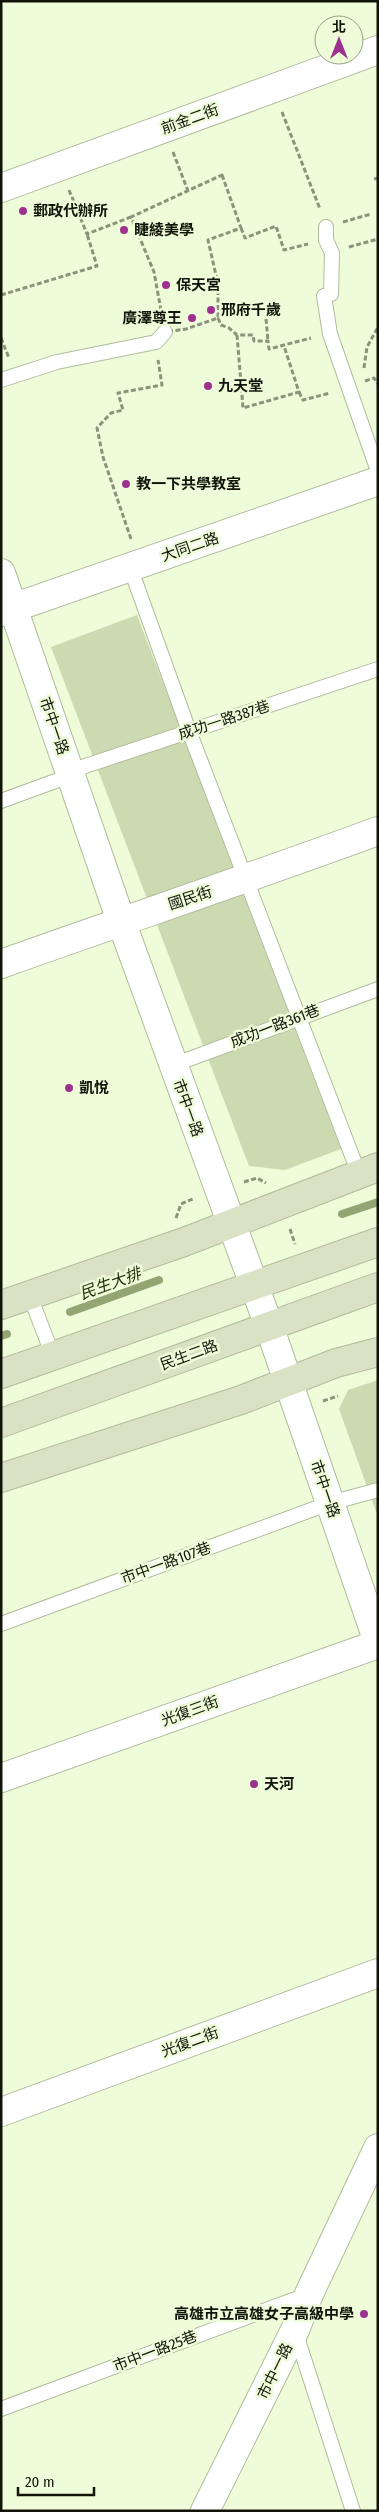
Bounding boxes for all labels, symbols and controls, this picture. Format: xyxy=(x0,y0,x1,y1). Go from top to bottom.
north arrow xyxy=(314,15,364,65)
text: 北 xyxy=(332,19,346,36)
street label: 前金二街 xyxy=(159,100,221,138)
place label: 郵政代辦所 xyxy=(33,202,108,220)
marker: 郵政代辦所 xyxy=(17,205,29,217)
place label: 睫綾美學 xyxy=(134,221,194,239)
marker: 睫綾美學 xyxy=(118,224,130,236)
place label: 保天宮 xyxy=(176,276,221,294)
marker: 保天宮 xyxy=(160,279,172,291)
place label: 邢府千歲 xyxy=(221,301,281,319)
marker: 邢府千歲 xyxy=(205,304,217,316)
place label: 廣澤尊王 xyxy=(122,309,182,327)
marker: 廣澤尊王 xyxy=(186,312,198,324)
place label: 九天堂 xyxy=(218,377,263,395)
marker: 九天堂 xyxy=(202,380,214,392)
place label: 教一下共學教室 xyxy=(136,475,241,493)
marker: 教一下共學教室 xyxy=(120,478,132,490)
street label: 大同二路 xyxy=(159,529,221,565)
street label: 市中一路 xyxy=(36,695,72,757)
street label: 成功一路387巷 xyxy=(176,697,272,743)
street label: 國民街 xyxy=(166,882,214,914)
street label: 成功一路361巷 xyxy=(228,1001,322,1051)
street label: 市中一路 xyxy=(169,1077,207,1139)
place label: 凱悅 xyxy=(79,1079,109,1097)
marker: 凱悅 xyxy=(63,1082,75,1094)
water label: 民生大排 xyxy=(77,1263,145,1303)
street label: 民生二路 xyxy=(158,1336,220,1374)
street label: 市中一路 xyxy=(307,1458,343,1520)
street label: 市中一路107巷 xyxy=(119,1538,213,1588)
street label: 光復三街 xyxy=(159,1692,221,1730)
place label: 天河 xyxy=(264,1775,294,1793)
marker: 天河 xyxy=(248,1778,260,1790)
street label: 光復二街 xyxy=(159,2023,221,2061)
place label: 高雄市立高雄女子高級中學 xyxy=(174,2305,354,2323)
marker: 高雄市立高雄女子高級中學 xyxy=(358,2308,370,2320)
street label: 市中一路25巷 xyxy=(110,2327,200,2375)
street label: 市中一路 xyxy=(254,2340,296,2402)
scale bar xyxy=(18,2464,94,2496)
text: 20 m xyxy=(25,2473,55,2491)

